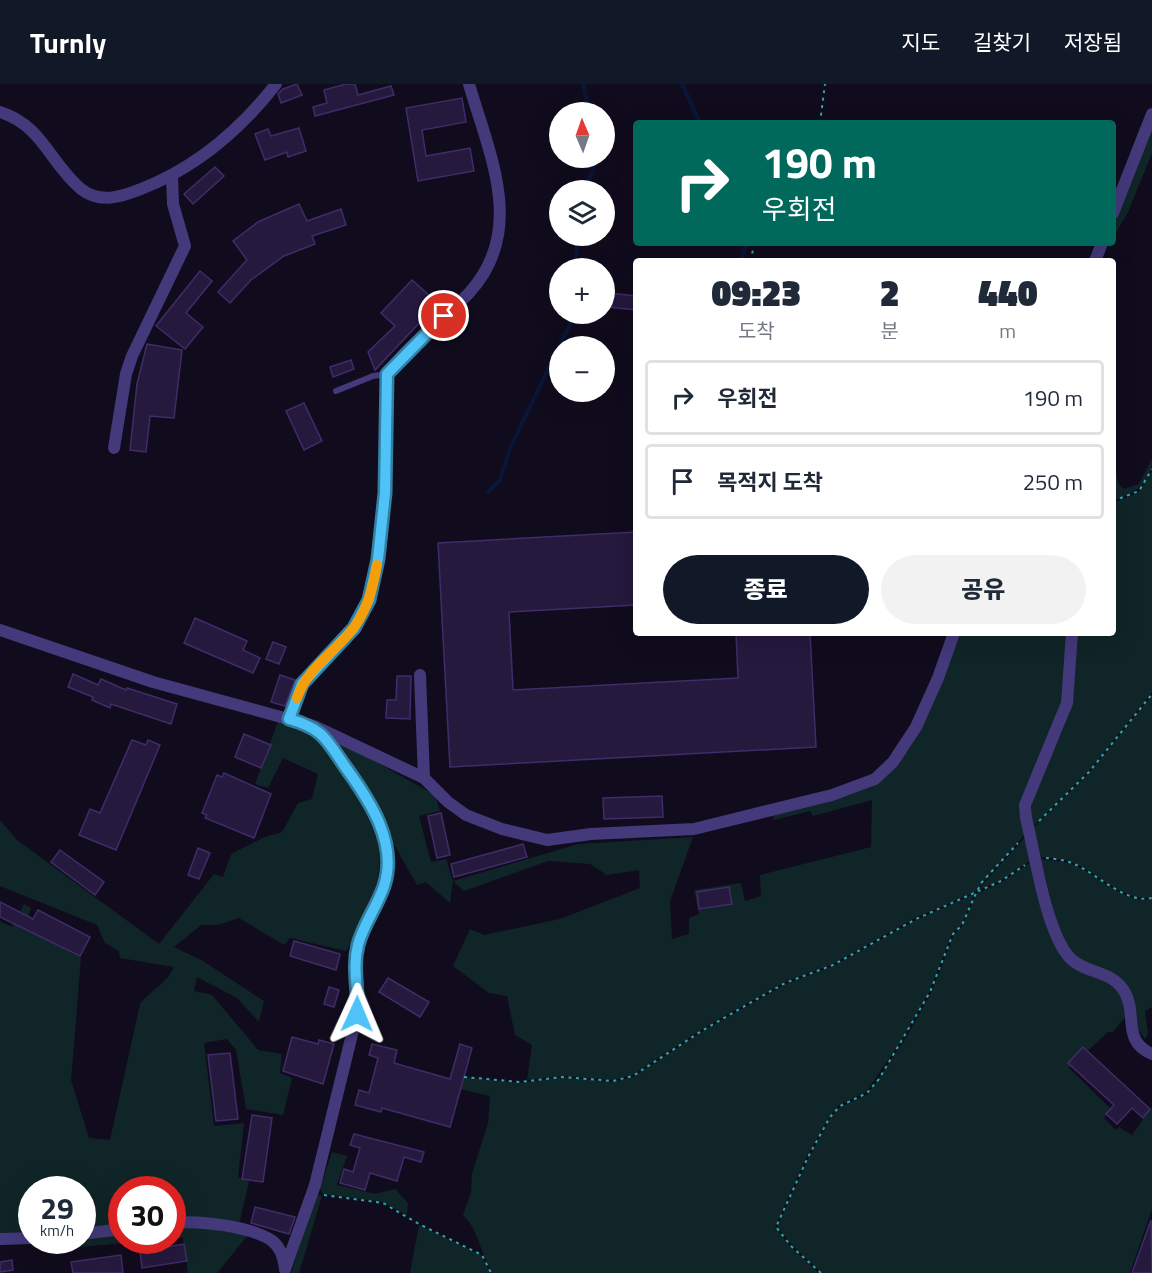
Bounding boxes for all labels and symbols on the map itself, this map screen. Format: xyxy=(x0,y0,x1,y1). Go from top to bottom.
north arrow xyxy=(549,102,615,168)
pin xyxy=(418,290,469,341)
position arrow xyxy=(325,982,389,1046)
speed limit sign: 30 xyxy=(108,1176,186,1254)

